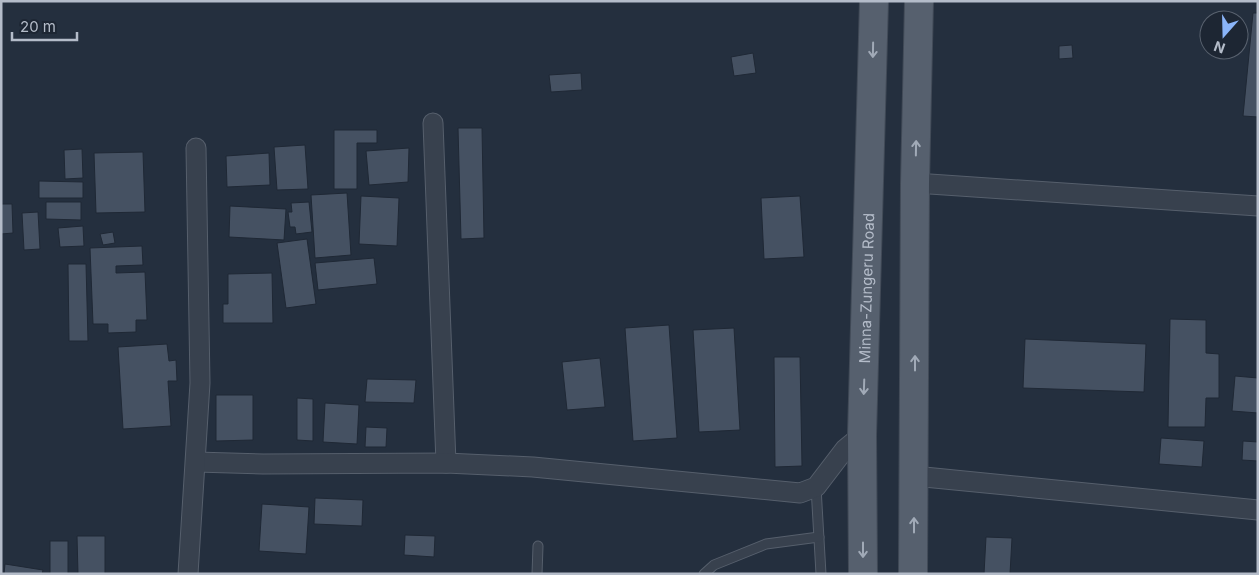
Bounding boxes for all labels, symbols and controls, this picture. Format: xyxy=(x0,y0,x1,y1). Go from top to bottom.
scale bar xyxy=(12,10,78,42)
north arrow xyxy=(1199,10,1249,60)
text: 20 m xyxy=(20,17,56,36)
text: N xyxy=(1211,38,1227,57)
one-way arrow xyxy=(869,42,878,58)
one-way arrow xyxy=(911,140,921,156)
street label: Minna-Zungeru Road xyxy=(854,213,878,363)
one-way arrow xyxy=(910,355,920,371)
one-way arrow xyxy=(859,379,869,395)
one-way arrow xyxy=(909,517,919,534)
one-way arrow xyxy=(858,542,868,558)

